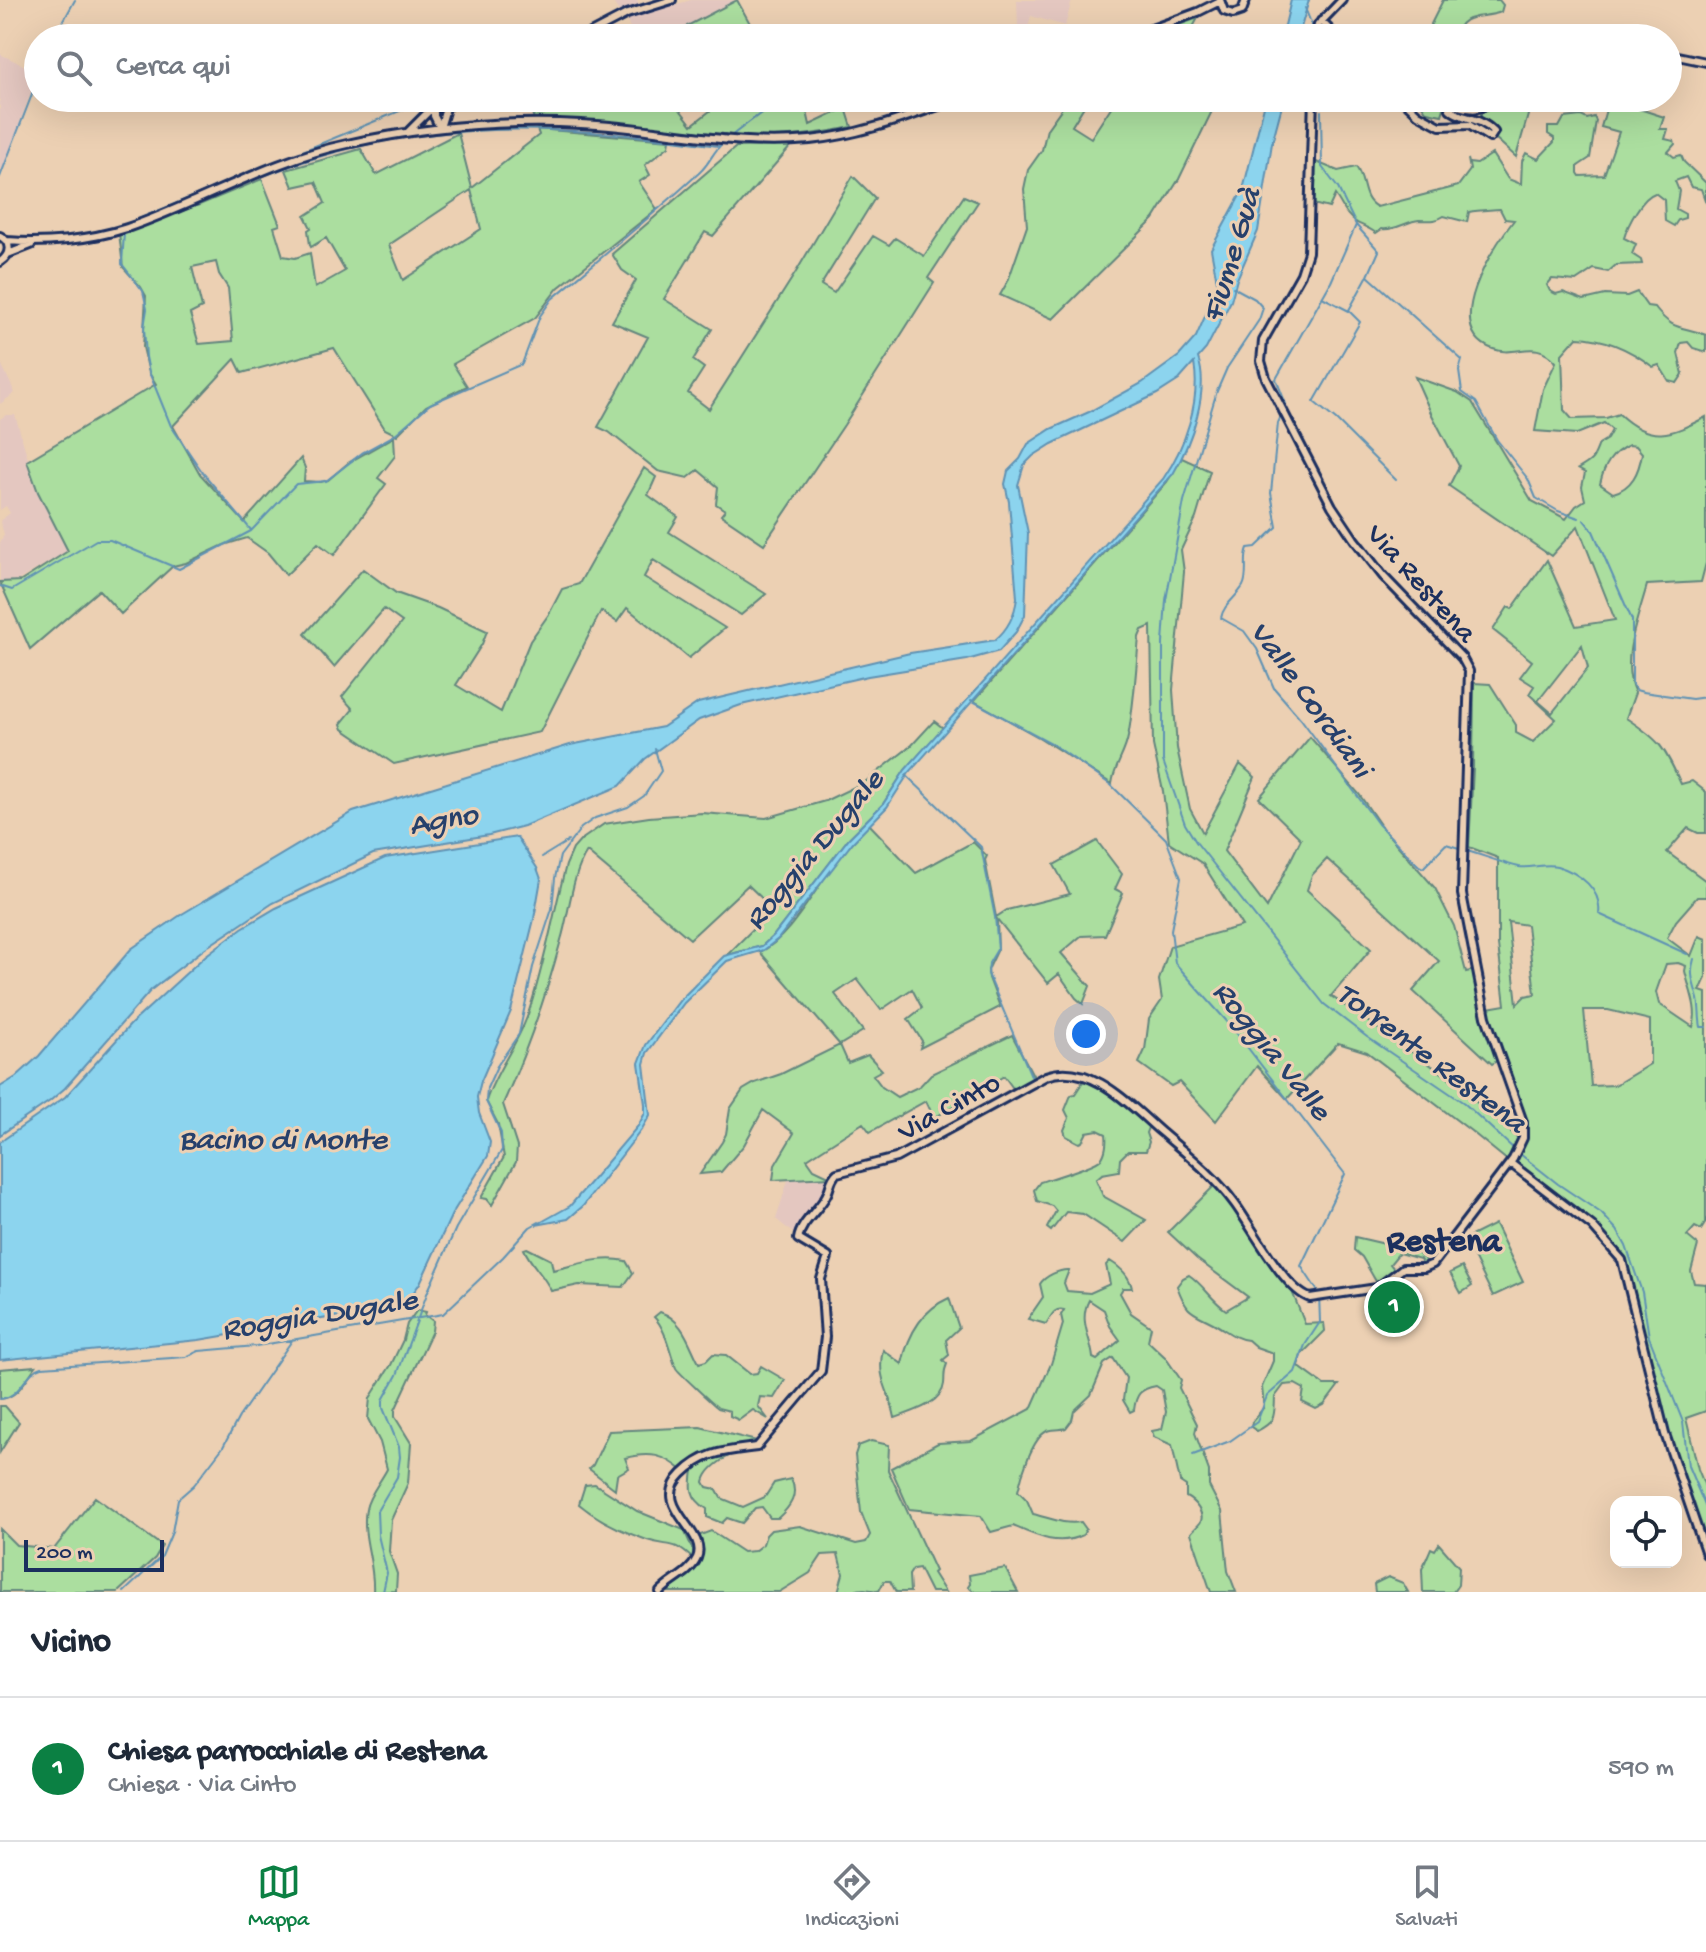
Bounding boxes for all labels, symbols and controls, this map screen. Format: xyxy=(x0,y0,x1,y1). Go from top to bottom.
search box xyxy=(24,24,1682,112)
icon: search xyxy=(52,46,96,90)
text: Cerca qui xyxy=(116,51,231,86)
water label: Fiume Guà xyxy=(1195,182,1273,327)
street label: Via Restena xyxy=(1357,518,1483,653)
water label: Valle Cordiani xyxy=(1239,615,1380,789)
water label: Roggia Dugale xyxy=(738,762,895,939)
water label: Agno xyxy=(407,797,482,847)
water label: Roggia Valle xyxy=(1202,975,1339,1131)
water label: Torrente Restena xyxy=(1327,976,1534,1145)
your location xyxy=(1066,1014,1106,1054)
street label: Via Cinto xyxy=(892,1067,1008,1152)
water label: Bacino di Monte xyxy=(179,1123,389,1161)
district label: Restena xyxy=(1387,1224,1503,1264)
pin: 1 xyxy=(1368,1277,1420,1337)
water label: Roggia Dugale xyxy=(219,1282,422,1351)
map controls xyxy=(1610,1496,1682,1568)
button: locate xyxy=(1610,1496,1682,1568)
scale bar xyxy=(24,1536,164,1572)
text: 200 m xyxy=(36,1541,93,1567)
text: Vicino xyxy=(32,1624,111,1664)
text: Chiesa parrocchiale di Restena xyxy=(108,1736,486,1771)
text: 1 xyxy=(53,1754,63,1785)
text: 590 m xyxy=(1608,1754,1674,1785)
text: Chiesa · Via Cinto xyxy=(108,1771,296,1802)
tab: Mappa xyxy=(248,1860,309,1934)
tab: Indicazioni xyxy=(805,1860,899,1934)
tab: Salvati xyxy=(1395,1860,1458,1934)

